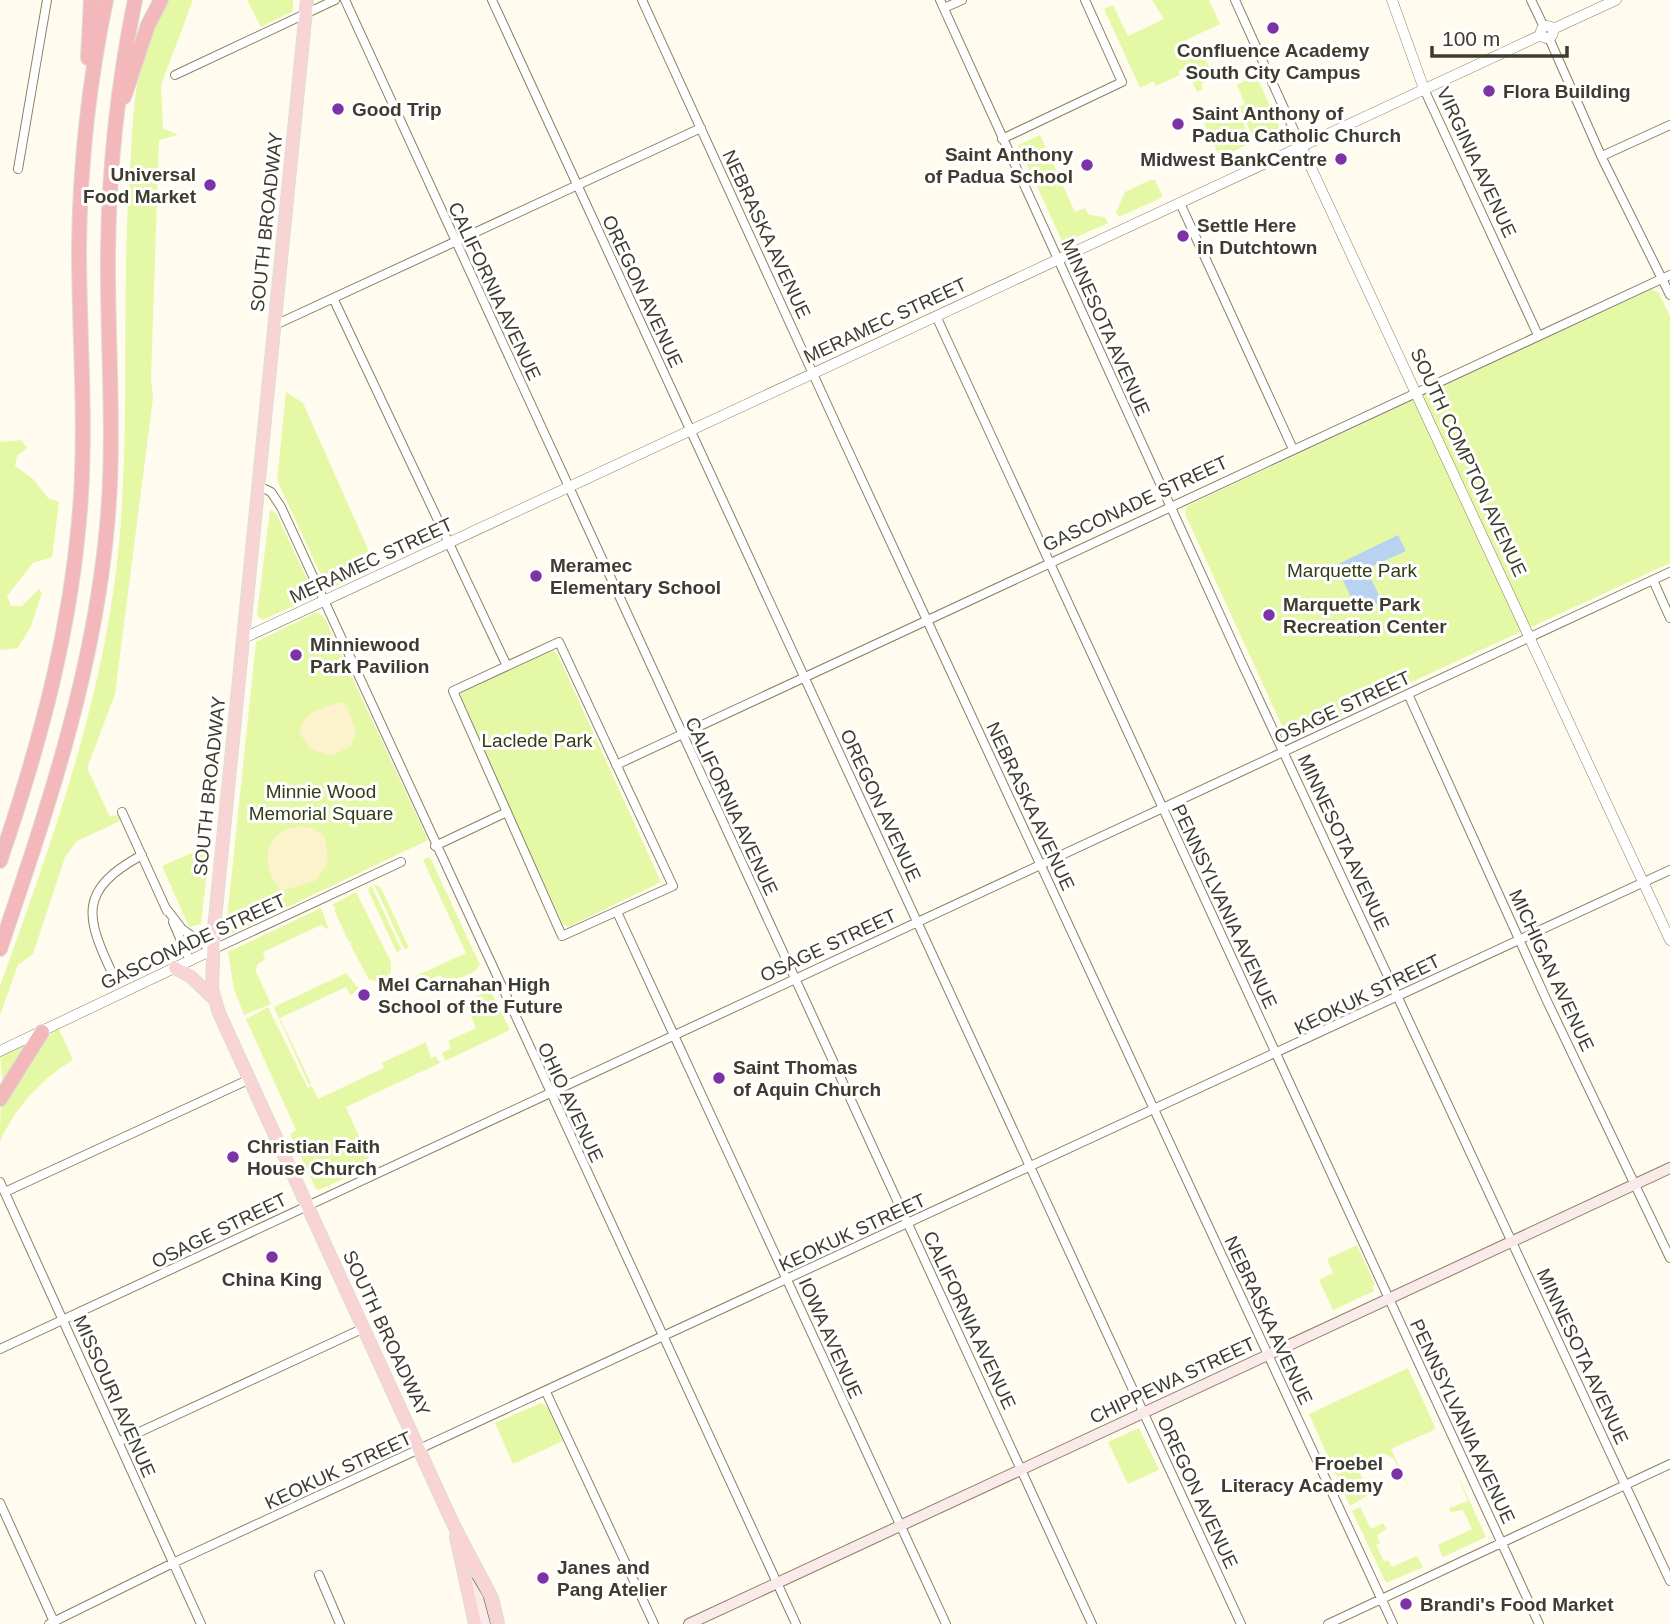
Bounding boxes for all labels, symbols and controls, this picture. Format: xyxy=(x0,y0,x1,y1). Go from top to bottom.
scale bar xyxy=(1432,14,1567,58)
marker: Confluence Academy South City Campus xyxy=(1265,20,1281,36)
text: 100 m xyxy=(1442,27,1500,50)
place label: Confluence Academy South City Campus xyxy=(1177,40,1370,83)
place label: Flora Building xyxy=(1503,81,1631,102)
marker: Flora Building xyxy=(1481,83,1497,99)
street label: VIRGINIA AVENUE xyxy=(1433,84,1521,241)
place label: Good Trip xyxy=(352,99,442,120)
marker: Good Trip xyxy=(330,101,346,117)
place label: Saint Anthony of Padua Catholic Church xyxy=(1192,103,1401,146)
marker: Saint Anthony of Padua Catholic Church xyxy=(1170,116,1186,132)
street label: SOUTH BROADWAY xyxy=(247,131,286,313)
place label: Saint Anthony of Padua School xyxy=(924,144,1073,187)
street label: NEBRASKA AVENUE xyxy=(718,147,815,322)
place label: Midwest BankCentre xyxy=(1140,149,1327,170)
marker: Midwest BankCentre xyxy=(1333,151,1349,167)
marker: Saint Anthony of Padua School xyxy=(1079,157,1095,173)
place label: Universal Food Market xyxy=(83,164,197,207)
marker: Universal Food Market xyxy=(202,177,218,193)
street label: CALIFORNIA AVENUE xyxy=(444,199,545,384)
street label: OREGON AVENUE xyxy=(598,212,687,371)
place label: Settle Here in Dutchtown xyxy=(1197,215,1317,258)
marker: Settle Here in Dutchtown xyxy=(1175,228,1191,244)
street label: MINNESOTA AVENUE xyxy=(1057,235,1154,419)
street label: MERAMEC STREET xyxy=(800,273,970,367)
street label: SOUTH COMPTON AVENUE xyxy=(1406,345,1531,580)
street label: GASCONADE STREET xyxy=(1039,451,1231,556)
street label: MERAMEC STREET xyxy=(286,513,456,607)
place label: Meramec Elementary School xyxy=(550,555,721,598)
park label: Marquette Park xyxy=(1287,560,1417,581)
marker: Meramec Elementary School xyxy=(528,568,544,584)
place label: Marquette Park Recreation Center xyxy=(1283,594,1447,637)
marker: Marquette Park Recreation Center xyxy=(1261,607,1277,623)
place label: Minniewood Park Pavilion xyxy=(310,634,429,677)
marker: Minniewood Park Pavilion xyxy=(288,647,304,663)
street label: OSAGE STREET xyxy=(1271,667,1414,748)
street label: SOUTH BROADWAY xyxy=(190,695,229,877)
street label: CALIFORNIA AVENUE xyxy=(681,714,782,899)
street label: NEBRASKA AVENUE xyxy=(982,719,1079,894)
street label: OREGON AVENUE xyxy=(836,726,925,885)
park label: Laclede Park xyxy=(482,730,593,751)
street label: MINNESOTA AVENUE xyxy=(1294,751,1394,933)
park label: Minnie Wood Memorial Square xyxy=(249,781,393,824)
street label: PENNSYLVANIA AVENUE xyxy=(1168,801,1281,1012)
street label: MICHIGAN AVENUE xyxy=(1505,886,1598,1054)
street label: GASCONADE STREET xyxy=(97,889,289,994)
street label: OSAGE STREET xyxy=(757,905,900,986)
street label: KEOKUK STREET xyxy=(1291,950,1444,1039)
place label: Mel Carnahan High School of the Future xyxy=(378,974,563,1017)
marker: Mel Carnahan High School of the Future xyxy=(356,987,372,1003)
street label: OHIO AVENUE xyxy=(534,1039,607,1165)
place label: Saint Thomas of Aquin Church xyxy=(733,1057,881,1100)
marker: Saint Thomas of Aquin Church xyxy=(711,1070,727,1086)
place label: Christian Faith House Church xyxy=(247,1136,380,1179)
marker: Christian Faith House Church xyxy=(225,1149,241,1165)
street label: OSAGE STREET xyxy=(148,1188,291,1272)
street label: KEOKUK STREET xyxy=(776,1189,929,1276)
street label: CALIFORNIA AVENUE xyxy=(919,1228,1020,1413)
street label: NEBRASKA AVENUE xyxy=(1220,1233,1317,1408)
street label: SOUTH BROADWAY xyxy=(339,1247,434,1420)
marker: China King xyxy=(264,1249,280,1265)
street label: MINNESOTA AVENUE xyxy=(1533,1265,1633,1447)
place label: China King xyxy=(222,1269,322,1290)
street label: IOWA AVENUE xyxy=(795,1275,867,1402)
street label: MISSOURI AVENUE xyxy=(69,1312,160,1480)
street label: PENNSYLVANIA AVENUE xyxy=(1406,1316,1519,1527)
street label: CHIPPEWA STREET xyxy=(1086,1333,1258,1428)
street label: OREGON AVENUE xyxy=(1153,1413,1242,1572)
street label: KEOKUK STREET xyxy=(262,1427,415,1514)
place label: Froebel Literacy Academy xyxy=(1221,1453,1383,1496)
marker: Froebel Literacy Academy xyxy=(1389,1466,1405,1482)
place label: Janes and Pang Atelier xyxy=(557,1557,668,1600)
marker: Janes and Pang Atelier xyxy=(535,1570,551,1586)
place label: Brandi's Food Market xyxy=(1420,1594,1614,1615)
marker: Brandi's Food Market xyxy=(1398,1596,1414,1612)

